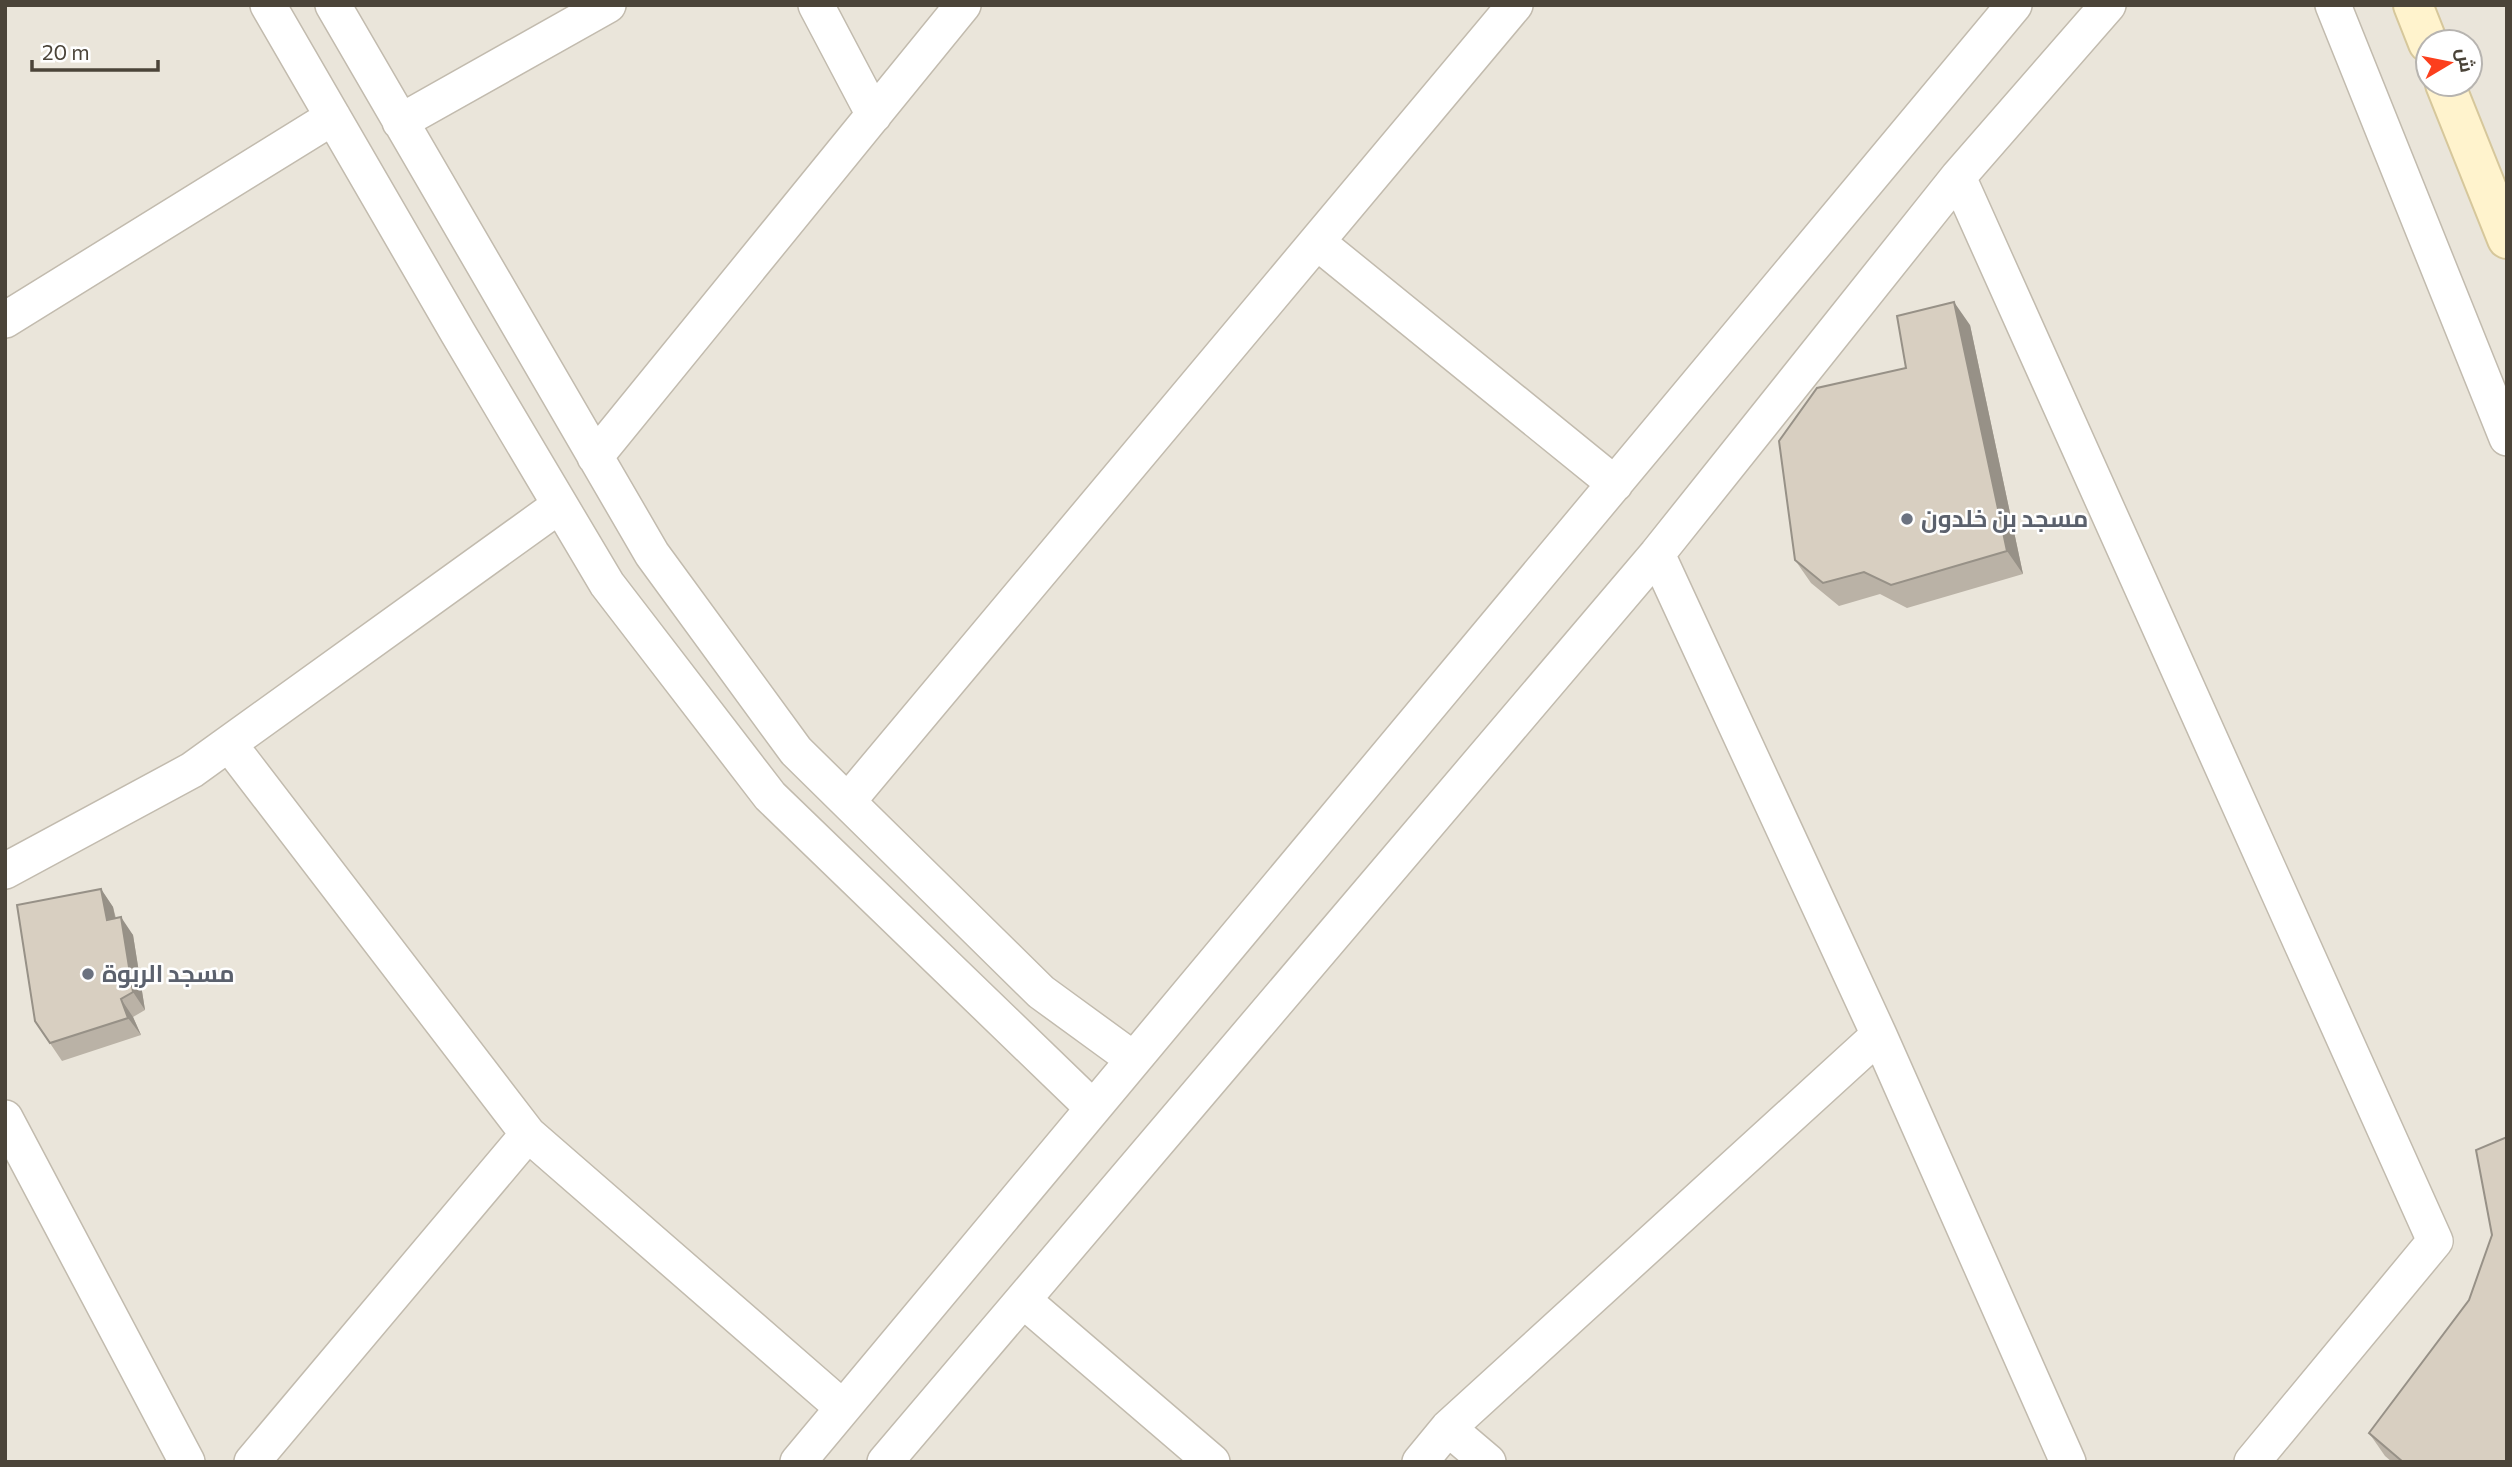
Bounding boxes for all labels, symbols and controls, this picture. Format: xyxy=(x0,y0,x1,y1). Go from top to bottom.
scale bar xyxy=(32,28,158,72)
north arrow xyxy=(2414,28,2484,98)
text: 20 m xyxy=(42,39,90,64)
text: ش xyxy=(2452,46,2480,74)
place label: مسجد بن خلدون xyxy=(1921,503,2088,533)
marker: مسجد بن خلدون xyxy=(1899,511,1915,527)
place label: مسجد الربوة xyxy=(102,958,235,988)
marker: مسجد الربوة xyxy=(80,966,96,982)

